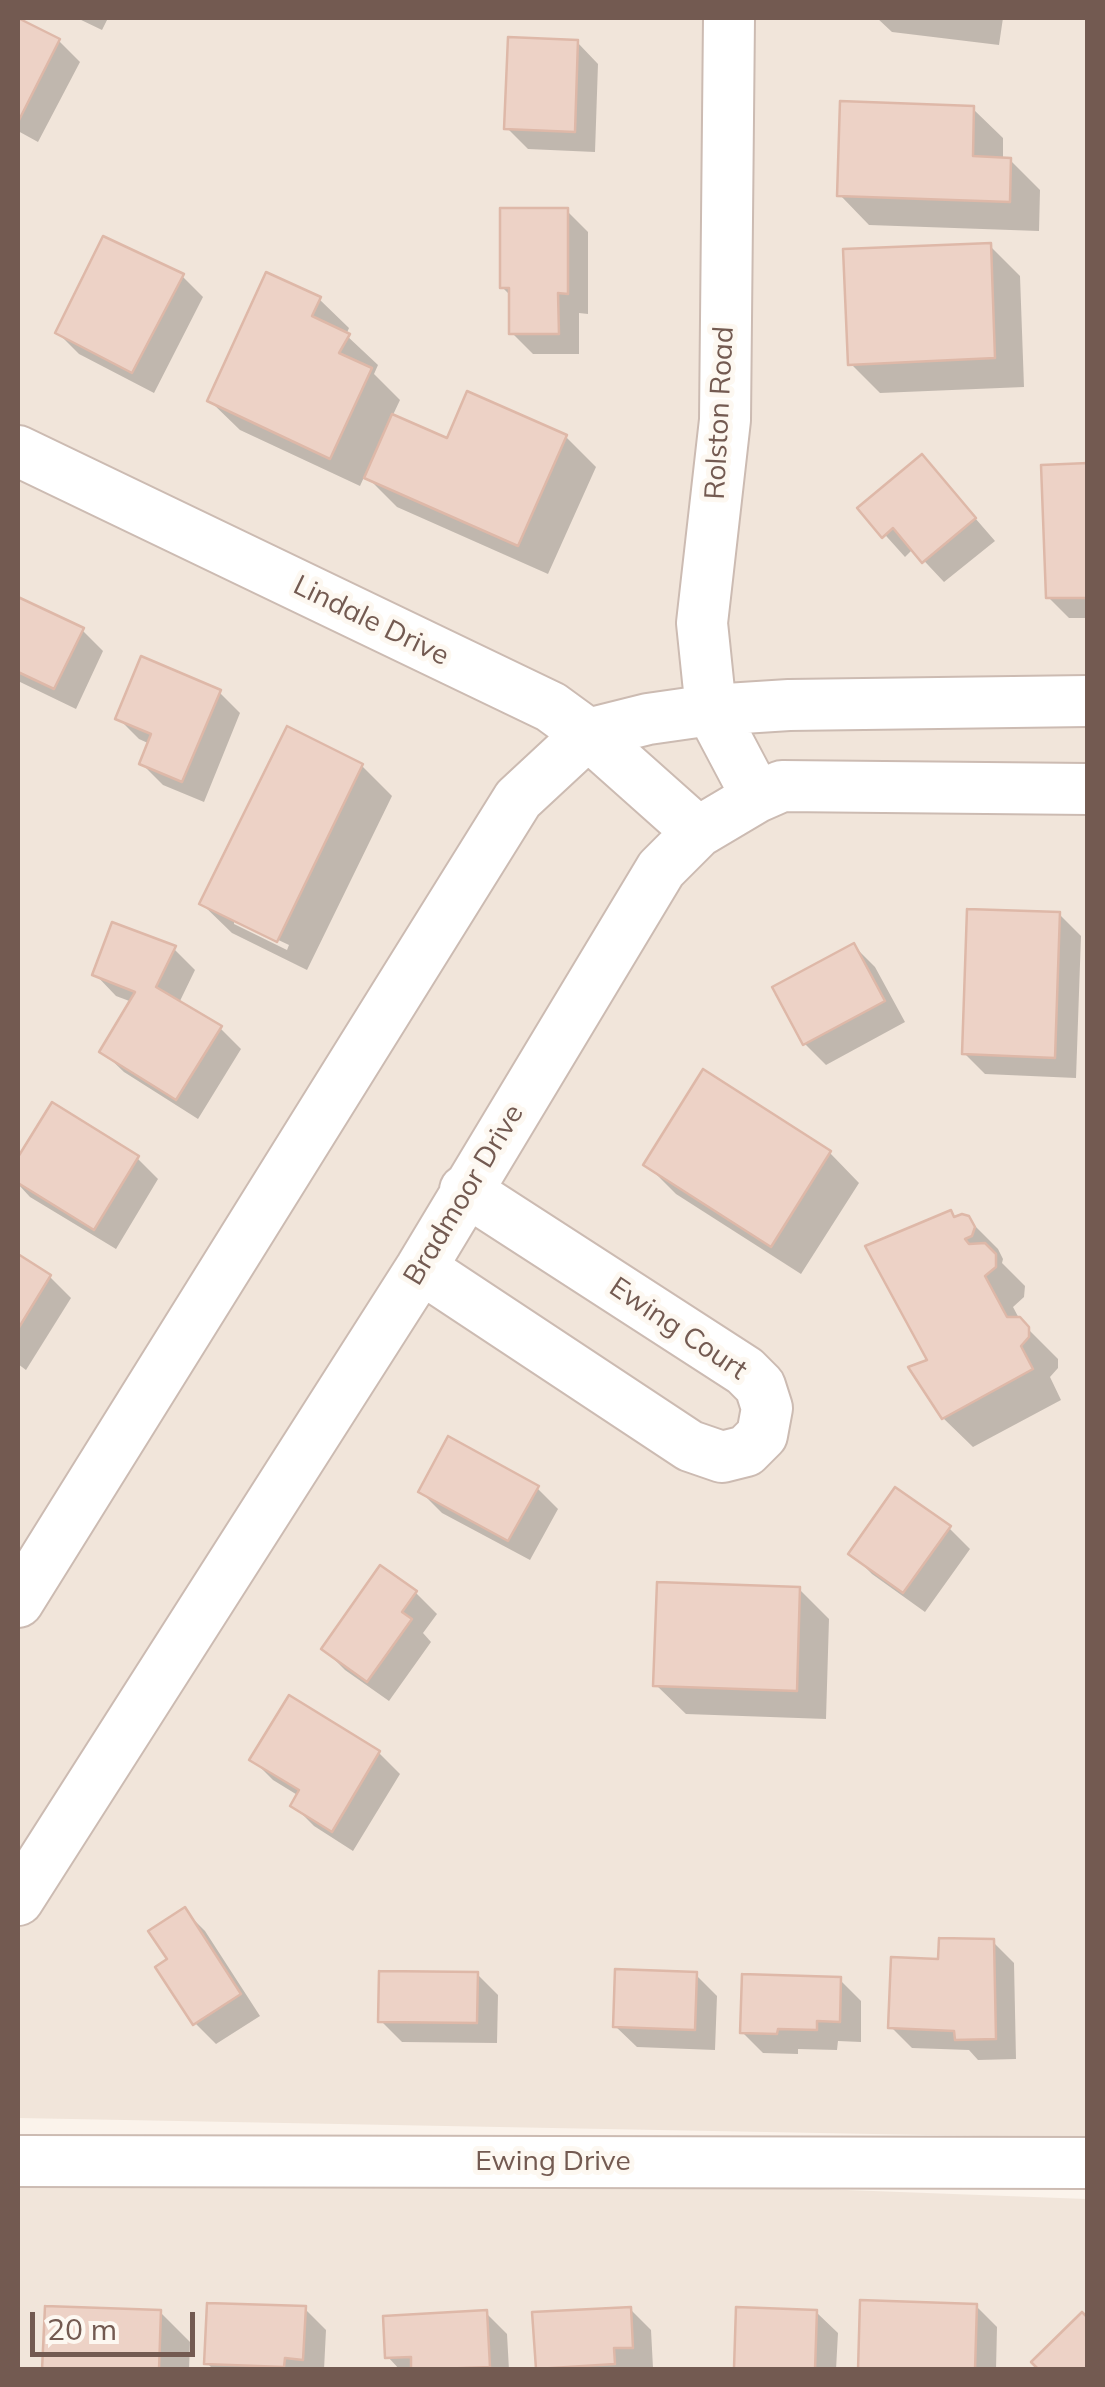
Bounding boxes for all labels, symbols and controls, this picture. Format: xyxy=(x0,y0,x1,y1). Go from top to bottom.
street label: Rolston Road xyxy=(699,326,741,500)
street label: Lindale Drive xyxy=(288,569,454,673)
street label: Bradmoor Drive xyxy=(397,1099,531,1291)
street label: Ewing Court xyxy=(603,1271,753,1387)
street label: Ewing Drive xyxy=(475,2145,631,2179)
scale bar xyxy=(35,2292,200,2354)
text: 20 m xyxy=(47,2310,117,2348)

